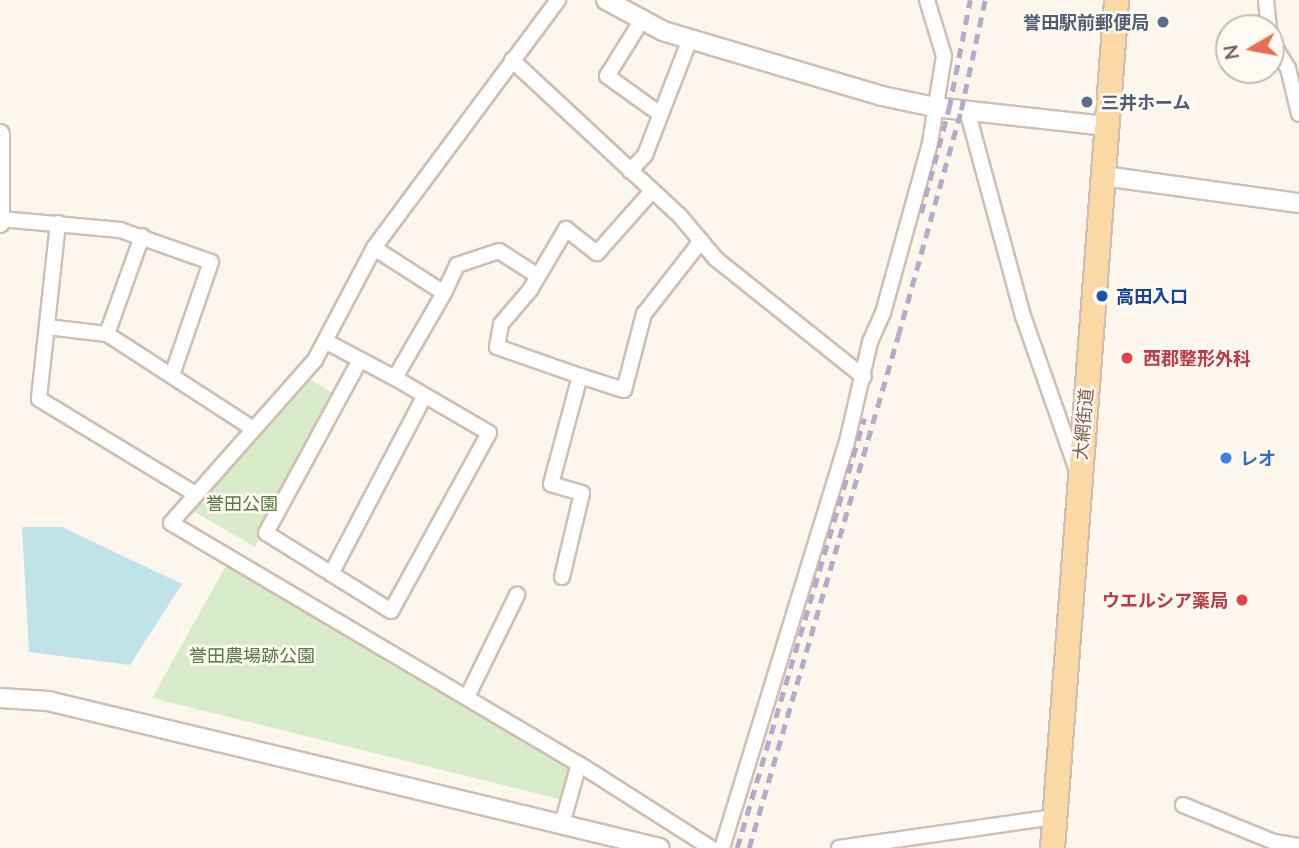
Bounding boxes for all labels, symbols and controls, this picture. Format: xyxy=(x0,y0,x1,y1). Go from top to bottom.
place label: 誉田駅前郵便局 xyxy=(1023,11,1149,33)
marker: 誉田駅前郵便局 xyxy=(1155,14,1171,30)
north arrow xyxy=(1215,14,1285,84)
text: N xyxy=(1218,43,1243,62)
place label: 三井ホーム xyxy=(1101,91,1191,113)
marker: 三井ホーム xyxy=(1079,94,1095,110)
place label: 高田入口 xyxy=(1116,285,1188,307)
marker: 高田入口 xyxy=(1094,288,1110,304)
place label: 西郡整形外科 xyxy=(1143,347,1251,369)
marker: 西郡整形外科 xyxy=(1117,348,1137,368)
street label: 大網街道 xyxy=(1069,387,1097,461)
place label: レオ xyxy=(1240,447,1276,469)
marker: レオ xyxy=(1218,450,1234,466)
park label: 誉田公園 xyxy=(206,492,278,514)
place label: ウエルシア薬局 xyxy=(1102,589,1228,611)
marker: ウエルシア薬局 xyxy=(1234,592,1250,608)
park label: 誉田農場跡公園 xyxy=(189,644,315,666)

